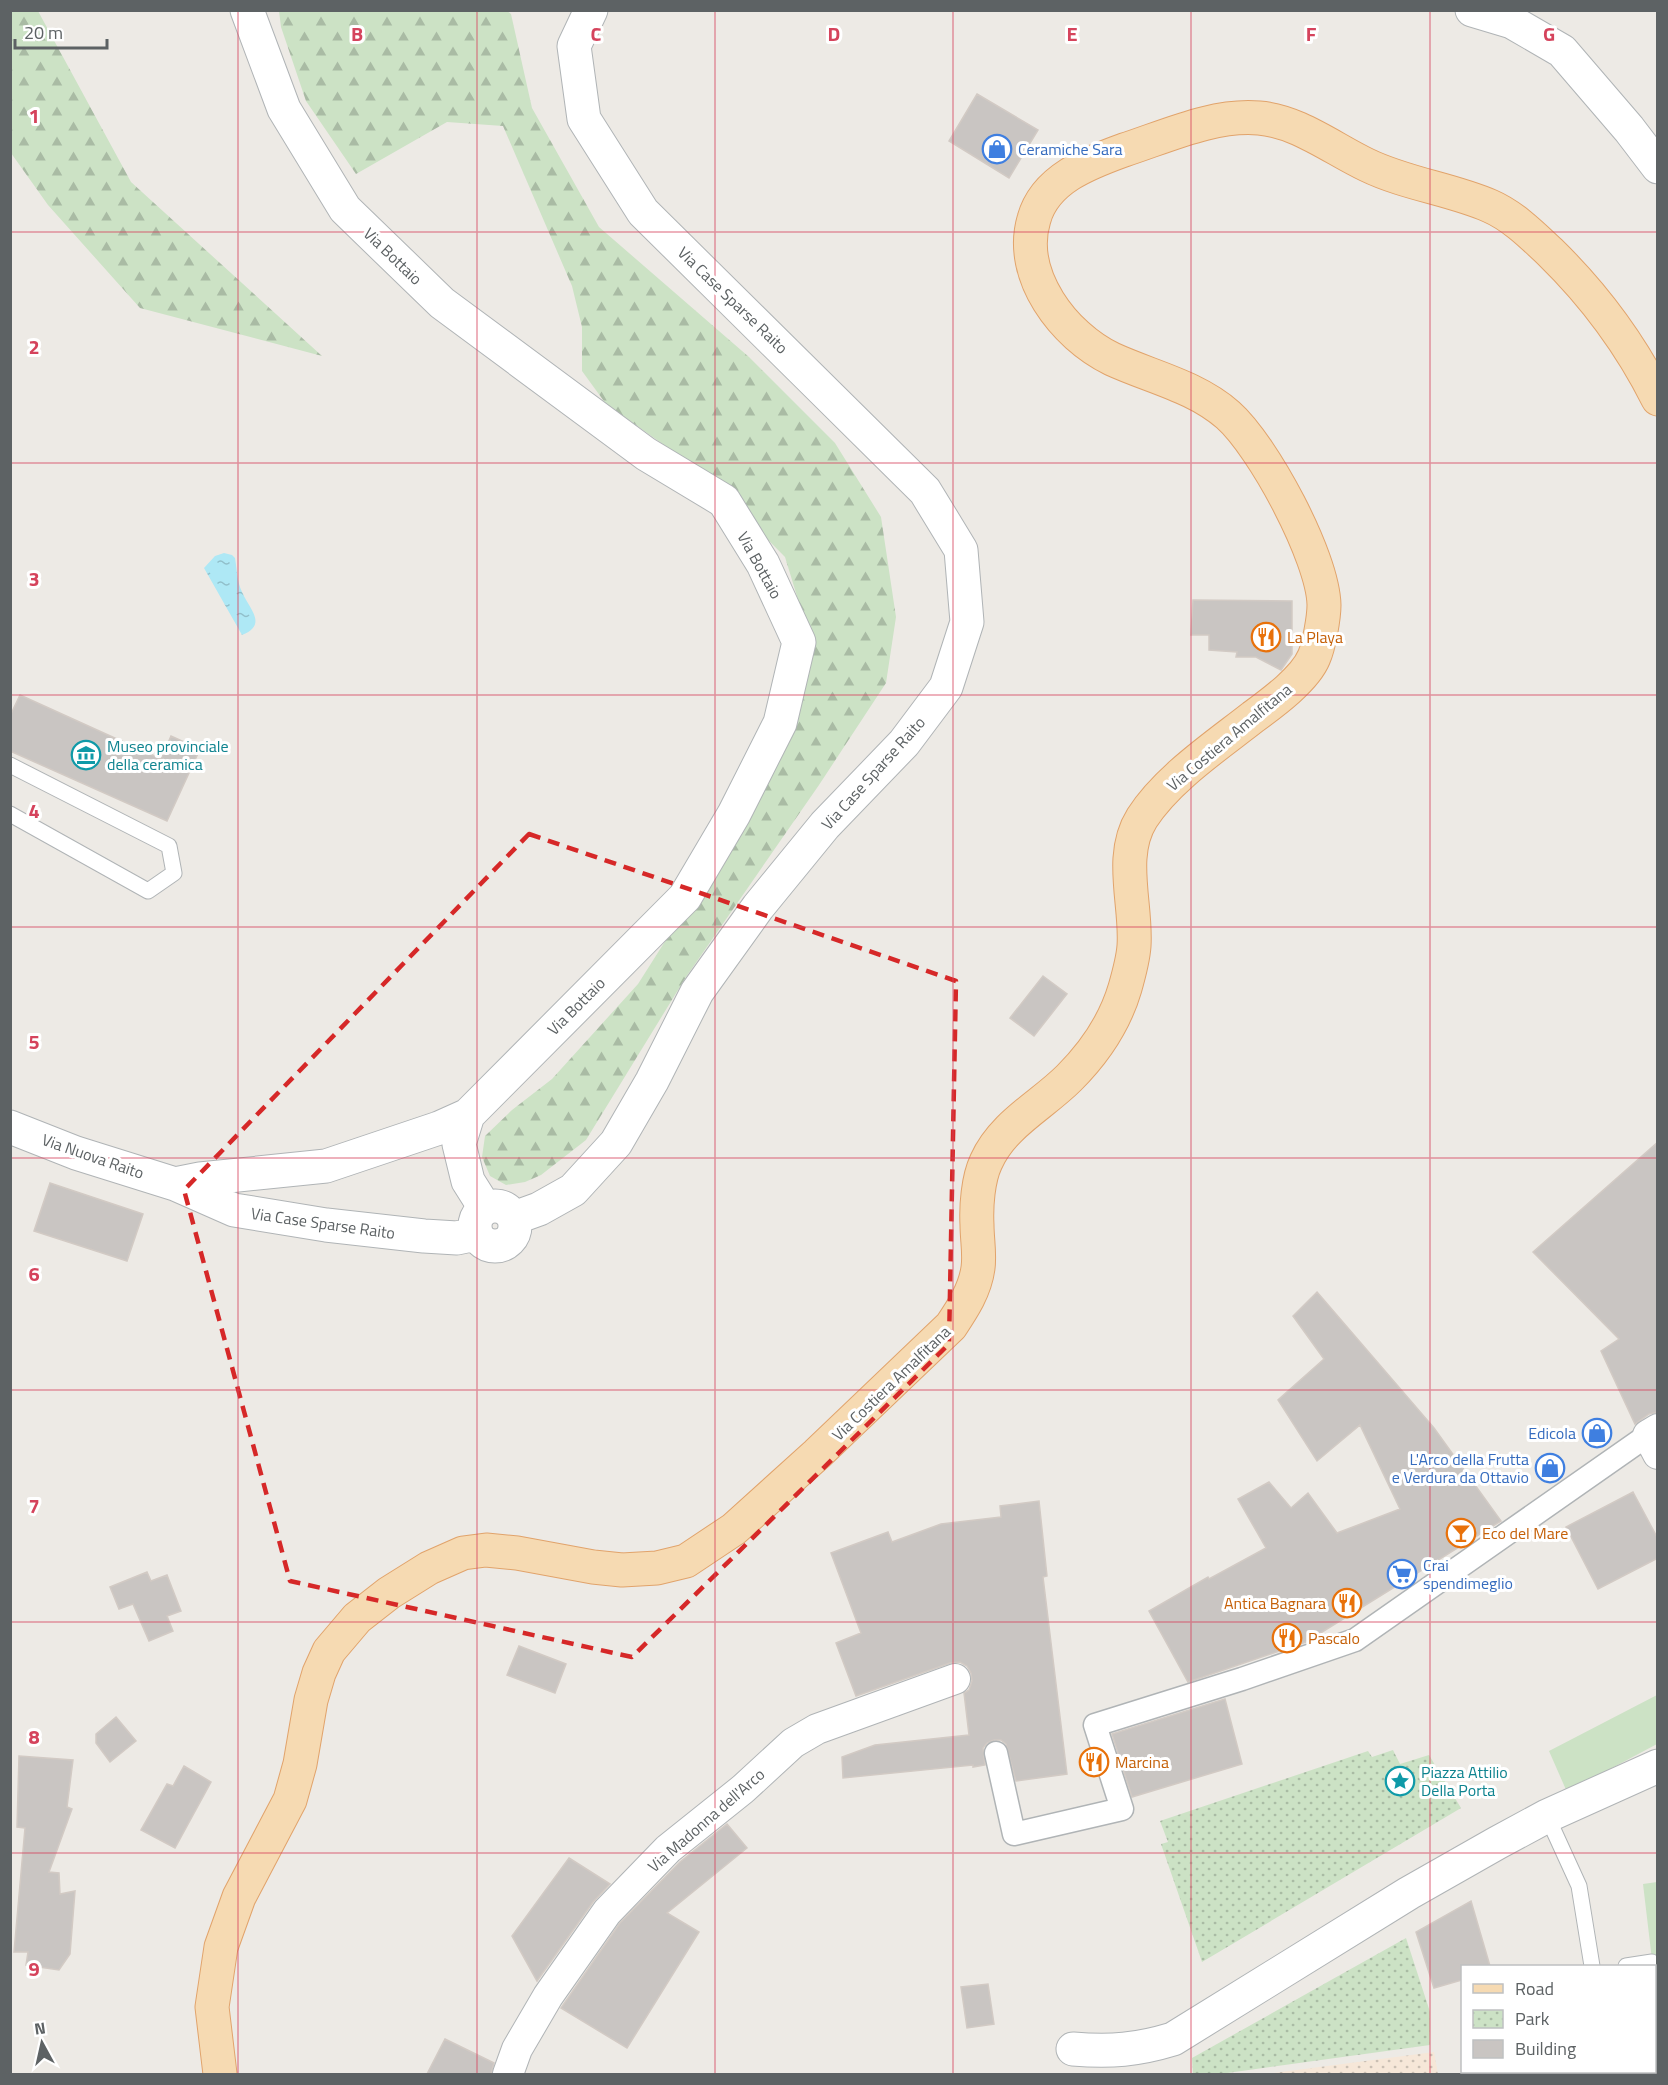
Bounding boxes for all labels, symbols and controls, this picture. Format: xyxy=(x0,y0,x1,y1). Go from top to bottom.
scale bar xyxy=(15,12,106,50)
text: B xyxy=(351,18,363,49)
text: C xyxy=(591,18,602,49)
text: D xyxy=(828,18,840,49)
text: E xyxy=(1066,18,1078,49)
text: F xyxy=(1306,18,1317,49)
text: G xyxy=(1543,18,1555,49)
text: 20 m xyxy=(24,19,63,46)
text: 1 xyxy=(28,100,40,131)
shop icon: Ceramiche Sara xyxy=(981,133,1013,165)
place label: Ceramiche Sara xyxy=(1018,137,1122,161)
street label: Via Bottaio xyxy=(358,222,428,290)
street label: Via Case Sparse Raito xyxy=(672,241,794,359)
text: 2 xyxy=(28,331,40,362)
street label: Via Bottaio xyxy=(732,527,788,603)
text: 3 xyxy=(28,563,40,594)
restaurant icon: La Playa xyxy=(1250,621,1282,653)
place label: La Playa xyxy=(1287,625,1343,649)
street label: Via Costiera Amalfitana xyxy=(1161,677,1297,797)
street label: Via Case Sparse Raito xyxy=(815,711,931,835)
place label: Museo provinciale della ceramica xyxy=(107,734,229,776)
museum icon: Museo provinciale della ceramica xyxy=(70,739,102,771)
text: 4 xyxy=(28,795,40,826)
street label: Via Bottaio xyxy=(541,971,611,1041)
text: 5 xyxy=(28,1026,40,1057)
street label: Via Nuova Raito xyxy=(39,1127,147,1185)
street label: Via Case Sparse Raito xyxy=(249,1201,397,1245)
text: 6 xyxy=(28,1258,40,1289)
street label: Via Costiera Amalfitana xyxy=(826,1320,956,1446)
shop icon: Edicola xyxy=(1581,1417,1613,1449)
place label: Edicola xyxy=(1528,1421,1576,1445)
place label: L'Arco della Frutta e Verdura da Ottavio xyxy=(1392,1447,1529,1489)
shop icon: L'Arco della Frutta e Verdura da Ottavio xyxy=(1534,1452,1566,1484)
text: 7 xyxy=(28,1490,40,1521)
bar icon: Eco del Mare xyxy=(1445,1517,1477,1549)
place label: Eco del Mare xyxy=(1482,1521,1568,1545)
place label: Crai spendimeglio xyxy=(1423,1553,1513,1595)
supermarket icon: Crai spendimeglio xyxy=(1386,1558,1418,1590)
restaurant icon: Antica Bagnara xyxy=(1331,1587,1363,1619)
place label: Antica Bagnara xyxy=(1224,1591,1326,1615)
restaurant icon: Pascalo xyxy=(1271,1622,1303,1654)
place label: Pascalo xyxy=(1308,1626,1360,1650)
text: 8 xyxy=(28,1721,40,1752)
restaurant icon: Marcina xyxy=(1078,1746,1110,1778)
place label: Marcina xyxy=(1115,1750,1169,1774)
place label: Piazza Attilio Della Porta xyxy=(1421,1760,1508,1802)
street label: Via Madonna dell'Arco xyxy=(642,1762,770,1878)
place icon: Piazza Attilio Della Porta xyxy=(1384,1765,1416,1797)
text: 9 xyxy=(28,1953,40,1984)
legend xyxy=(1461,1965,1656,2073)
text: Road xyxy=(1515,1975,1554,2002)
text: Park xyxy=(1515,2005,1550,2032)
north arrow xyxy=(12,2013,72,2073)
text: N xyxy=(33,2015,47,2041)
text: Building xyxy=(1515,2035,1576,2062)

